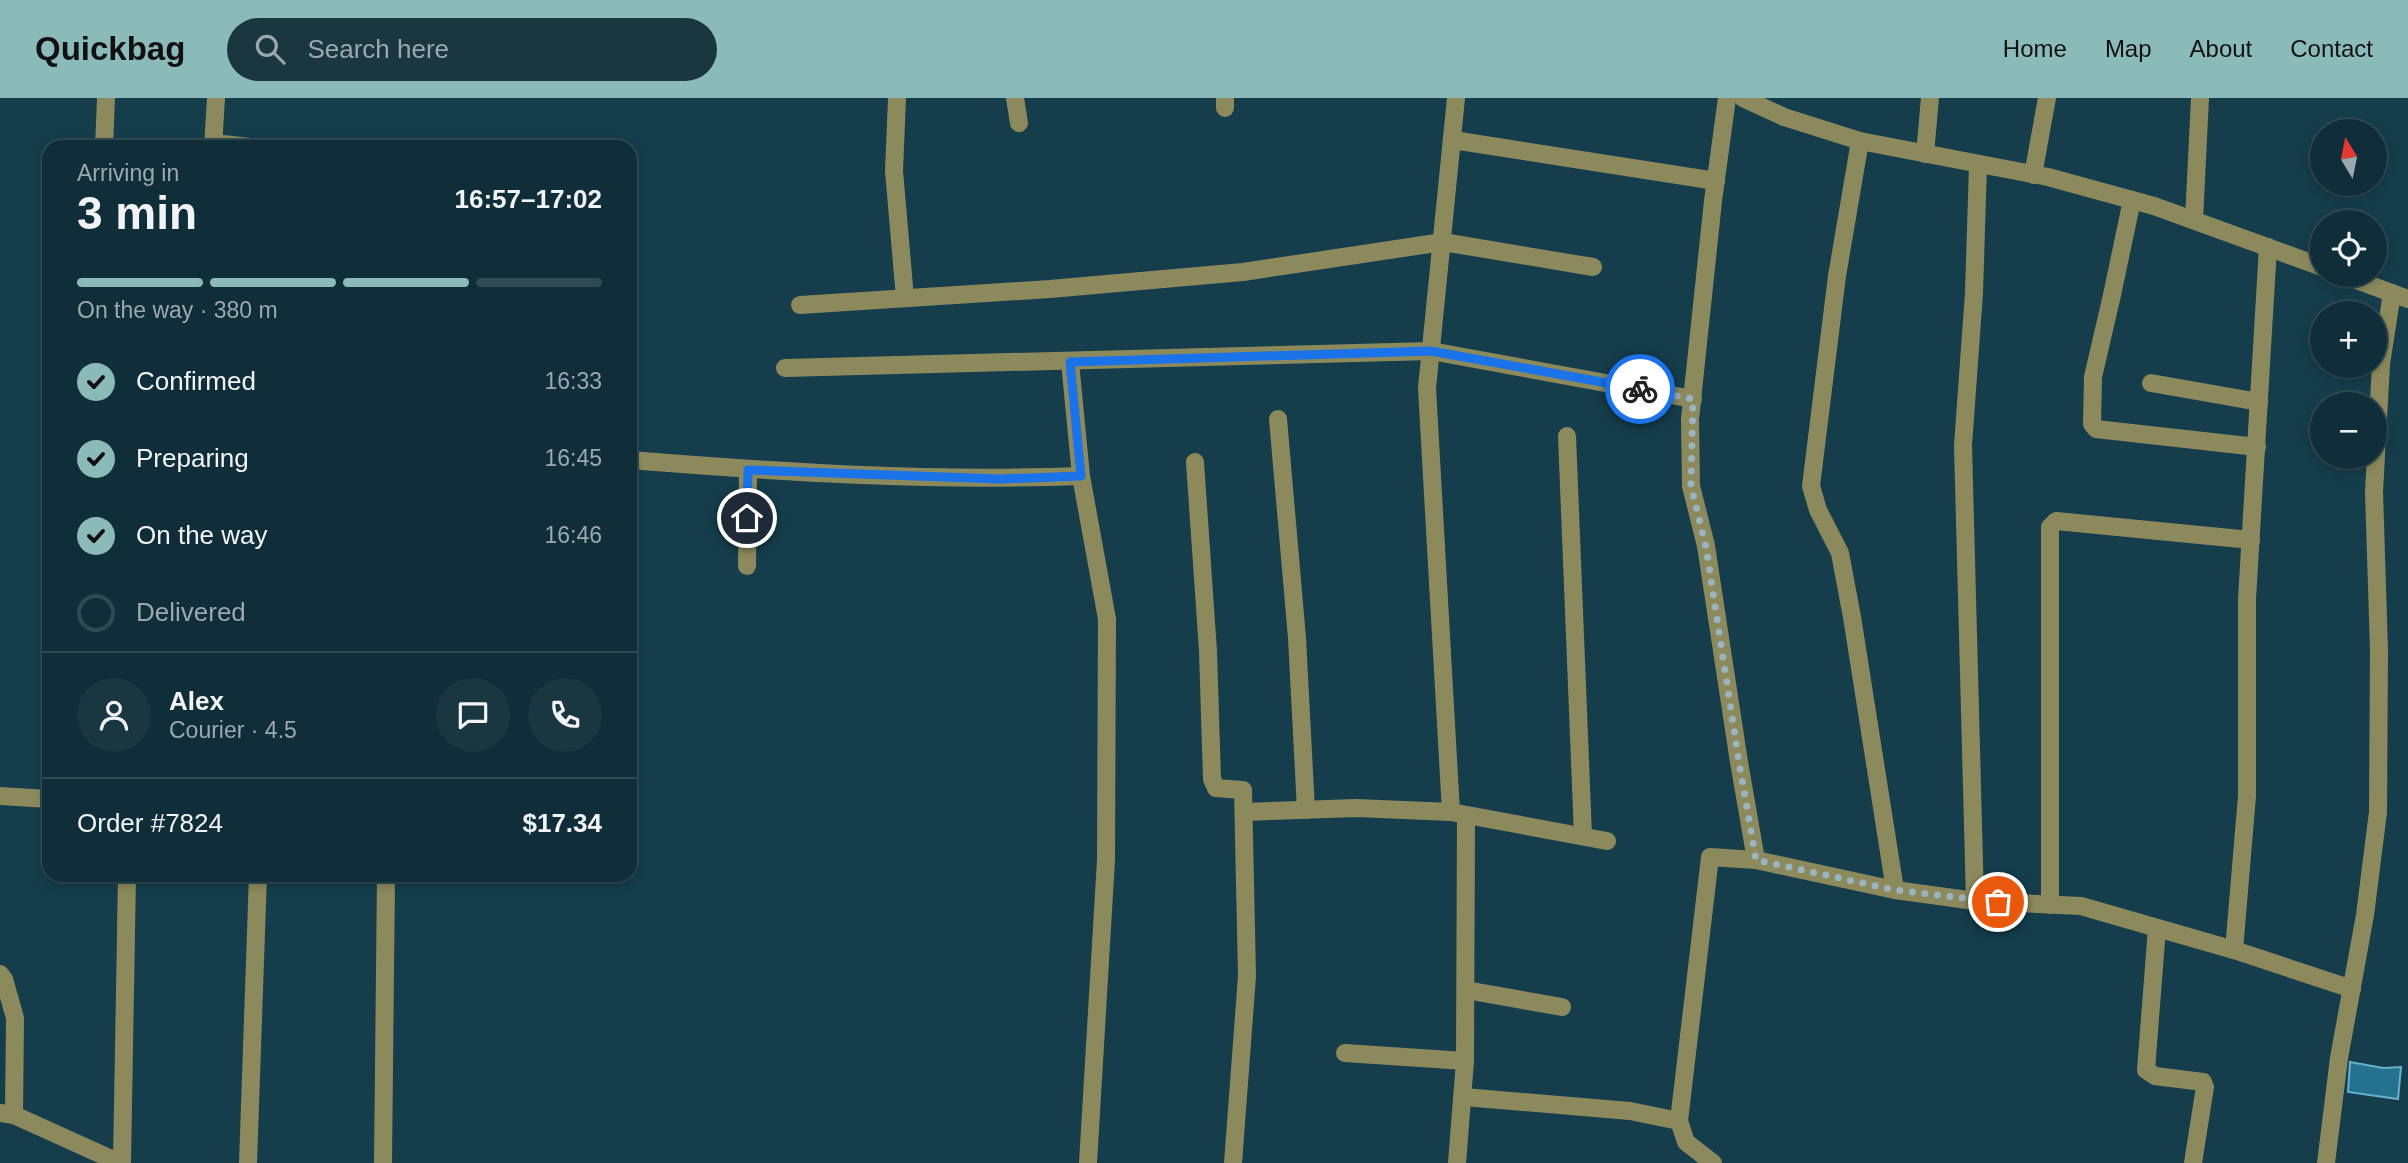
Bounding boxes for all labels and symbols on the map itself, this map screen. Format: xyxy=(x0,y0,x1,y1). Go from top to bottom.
north arrow xyxy=(2310,119,2387,196)
courier xyxy=(1605,354,1675,424)
pin xyxy=(717,488,777,548)
pin xyxy=(1968,872,2028,932)

